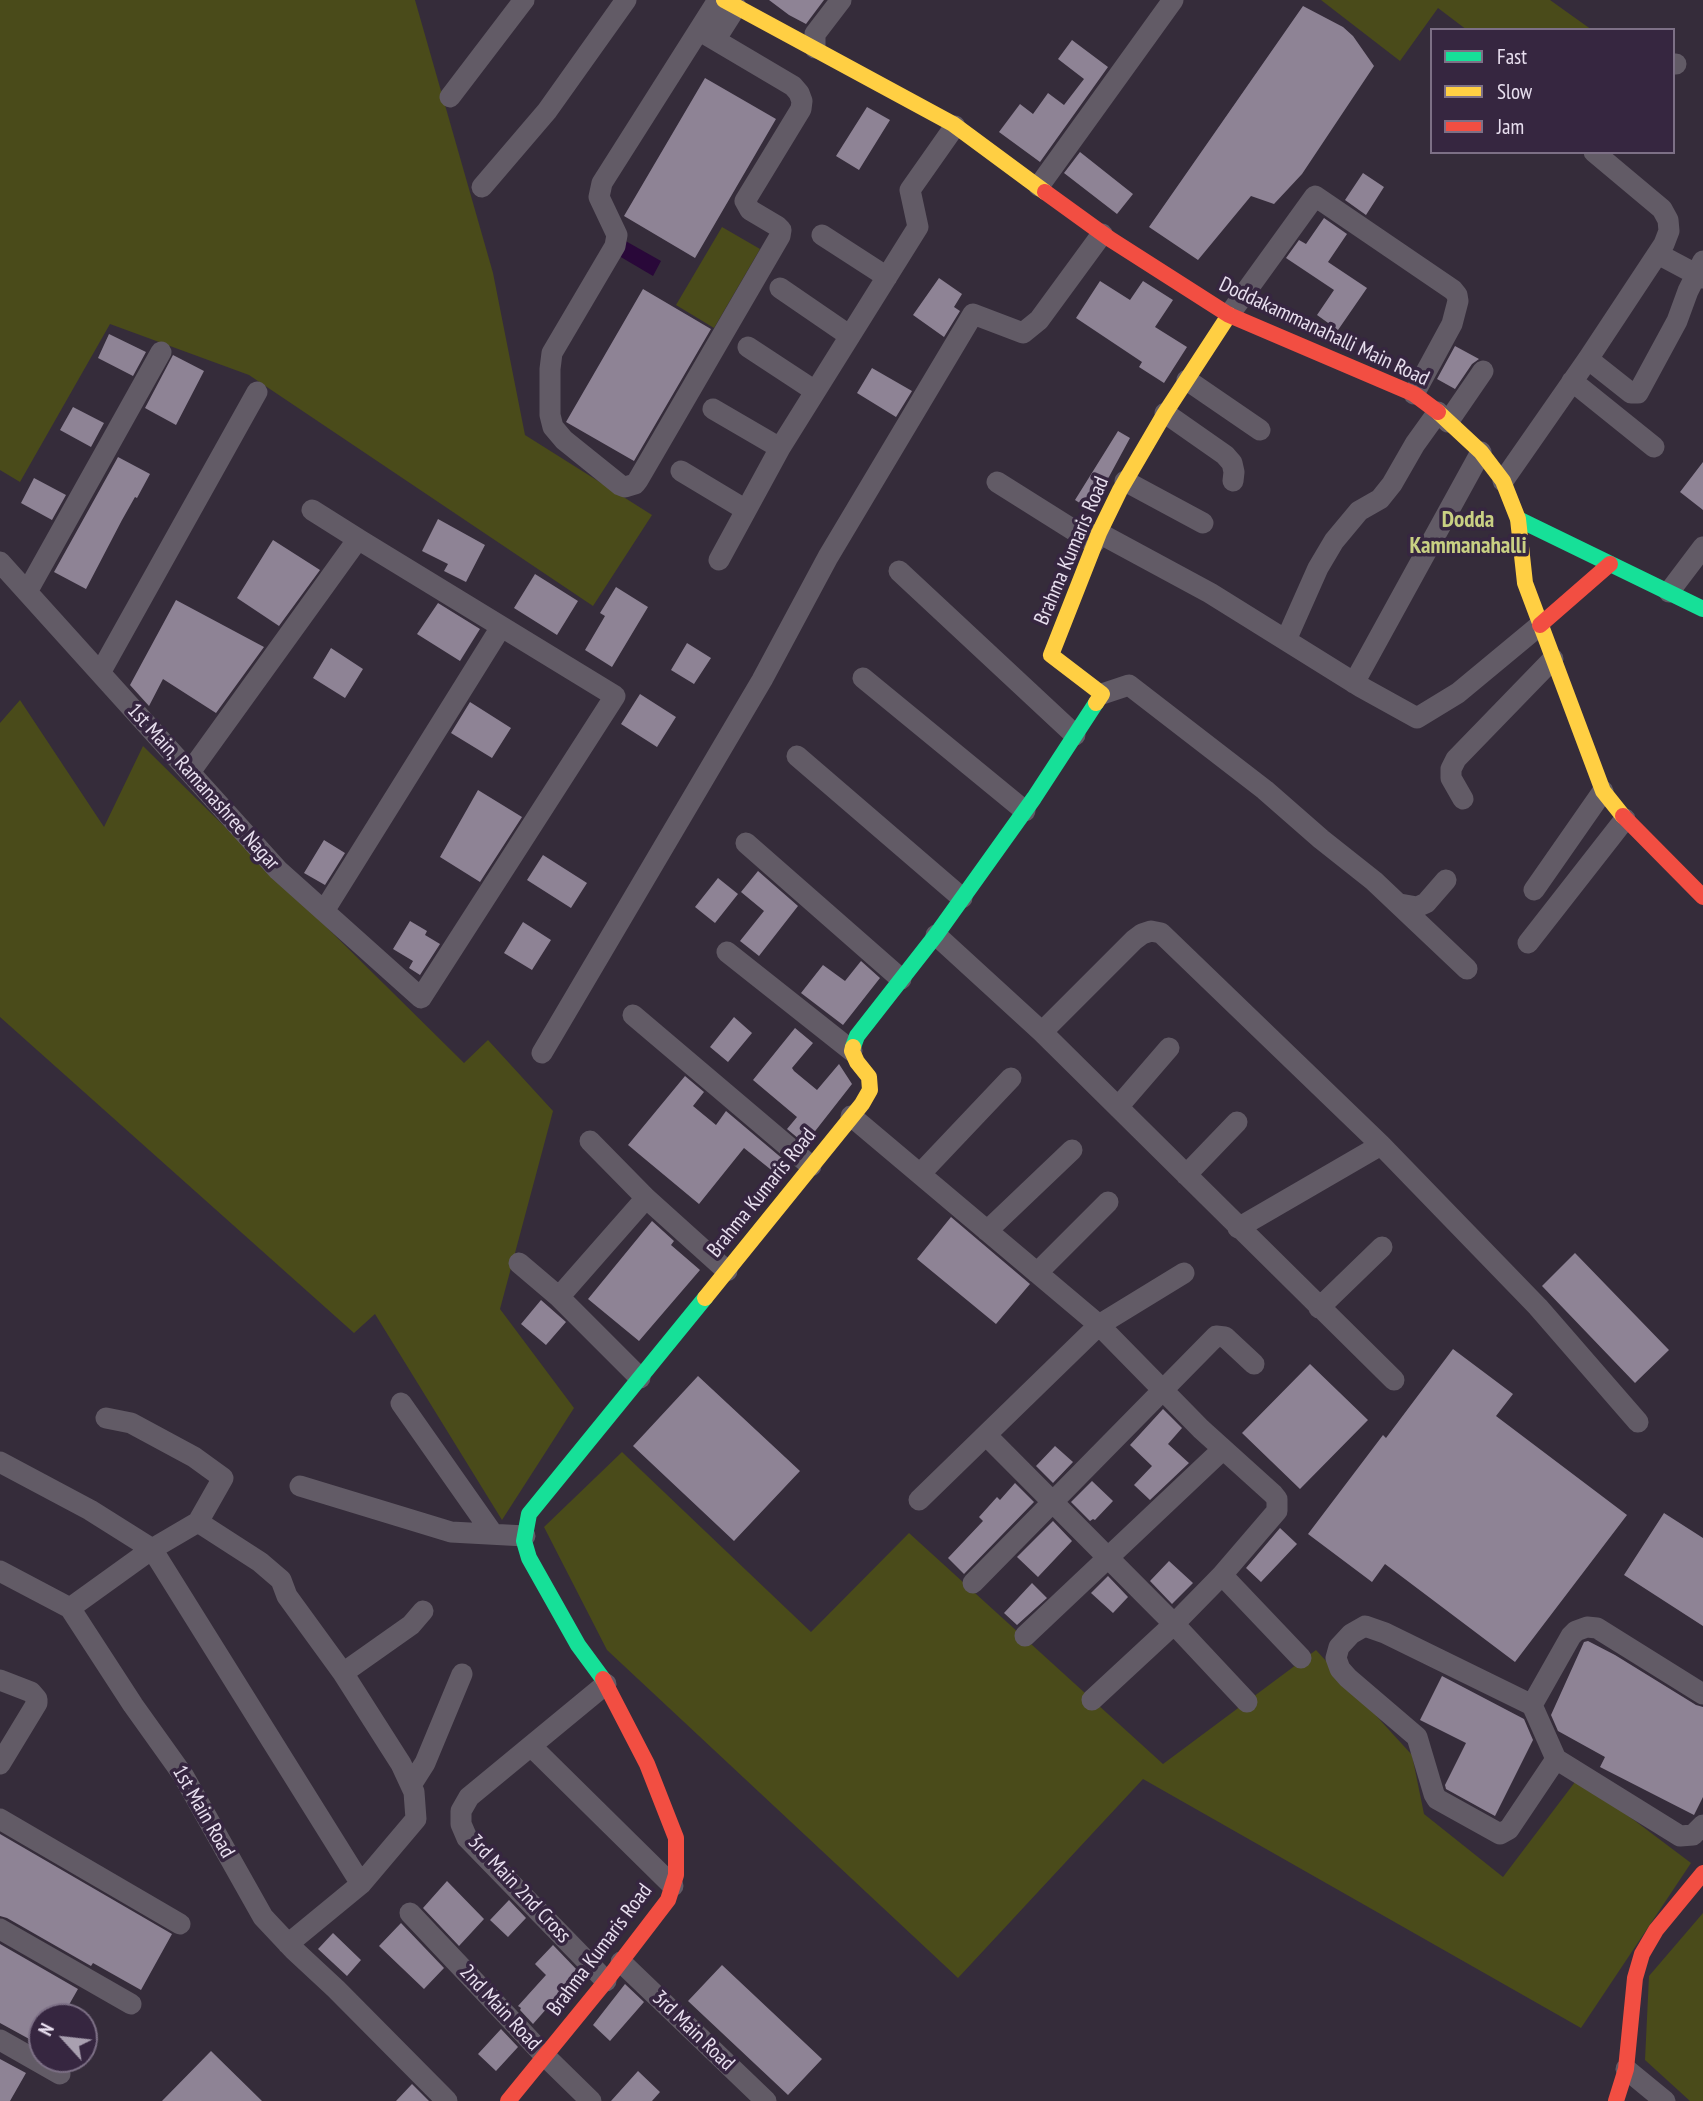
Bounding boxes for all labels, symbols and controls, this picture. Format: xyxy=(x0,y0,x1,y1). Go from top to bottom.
legend xyxy=(1430,28,1675,154)
text: Fast xyxy=(1497,43,1527,70)
text: Slow xyxy=(1497,78,1532,105)
text: Jam xyxy=(1497,113,1524,140)
street label: Doddakammanahalli Main Road xyxy=(1215,272,1433,392)
street label: Brahma Kumaris Road xyxy=(1029,473,1115,629)
district label: Dodda Kammanahalli xyxy=(1409,506,1527,560)
street label: 1st Main, Ramanashree Nagar xyxy=(122,698,284,876)
street label: Brahma Kumaris Road xyxy=(702,1123,822,1263)
street label: 1st Main Road xyxy=(166,1761,240,1863)
street label: 3rd Main 2nd Cross xyxy=(462,1829,576,1949)
street label: Brahma Kumaris Road xyxy=(542,1879,658,2021)
street label: 2nd Main Road xyxy=(454,1960,546,2056)
street label: 3rd Main Road xyxy=(647,1986,739,2076)
north arrow xyxy=(28,2003,98,2073)
text: N xyxy=(33,2019,59,2039)

